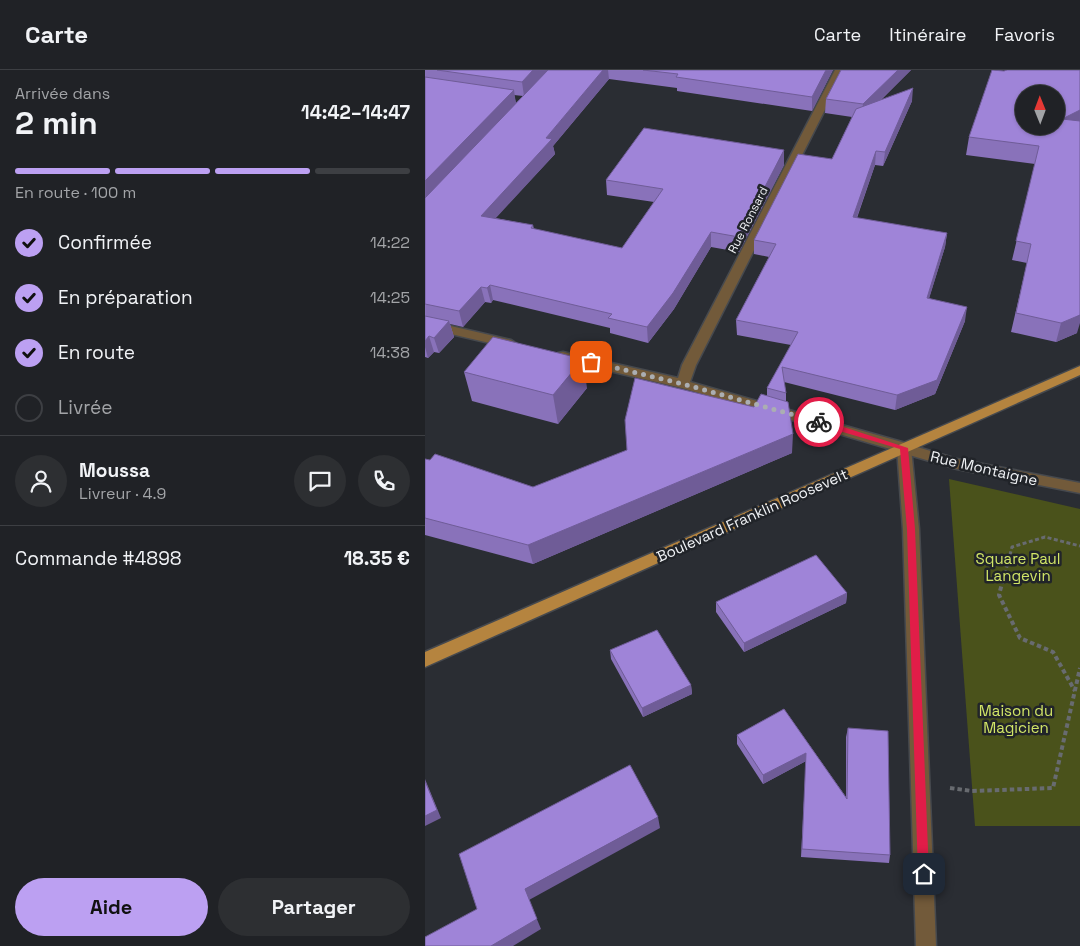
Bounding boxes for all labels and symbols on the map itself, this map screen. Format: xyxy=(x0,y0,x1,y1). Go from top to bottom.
north arrow xyxy=(1015,85,1065,135)
street label: Rue Ronsard xyxy=(724,184,772,256)
pin xyxy=(570,341,612,383)
courier xyxy=(794,397,844,447)
street label: Rue Montaigne xyxy=(929,446,1040,490)
street label: Boulevard Franklin Roosevelt xyxy=(653,464,851,566)
park label: Square Paul Langevin xyxy=(976,549,1060,585)
park label: Maison du Magicien xyxy=(979,701,1053,737)
pin xyxy=(903,853,945,895)

